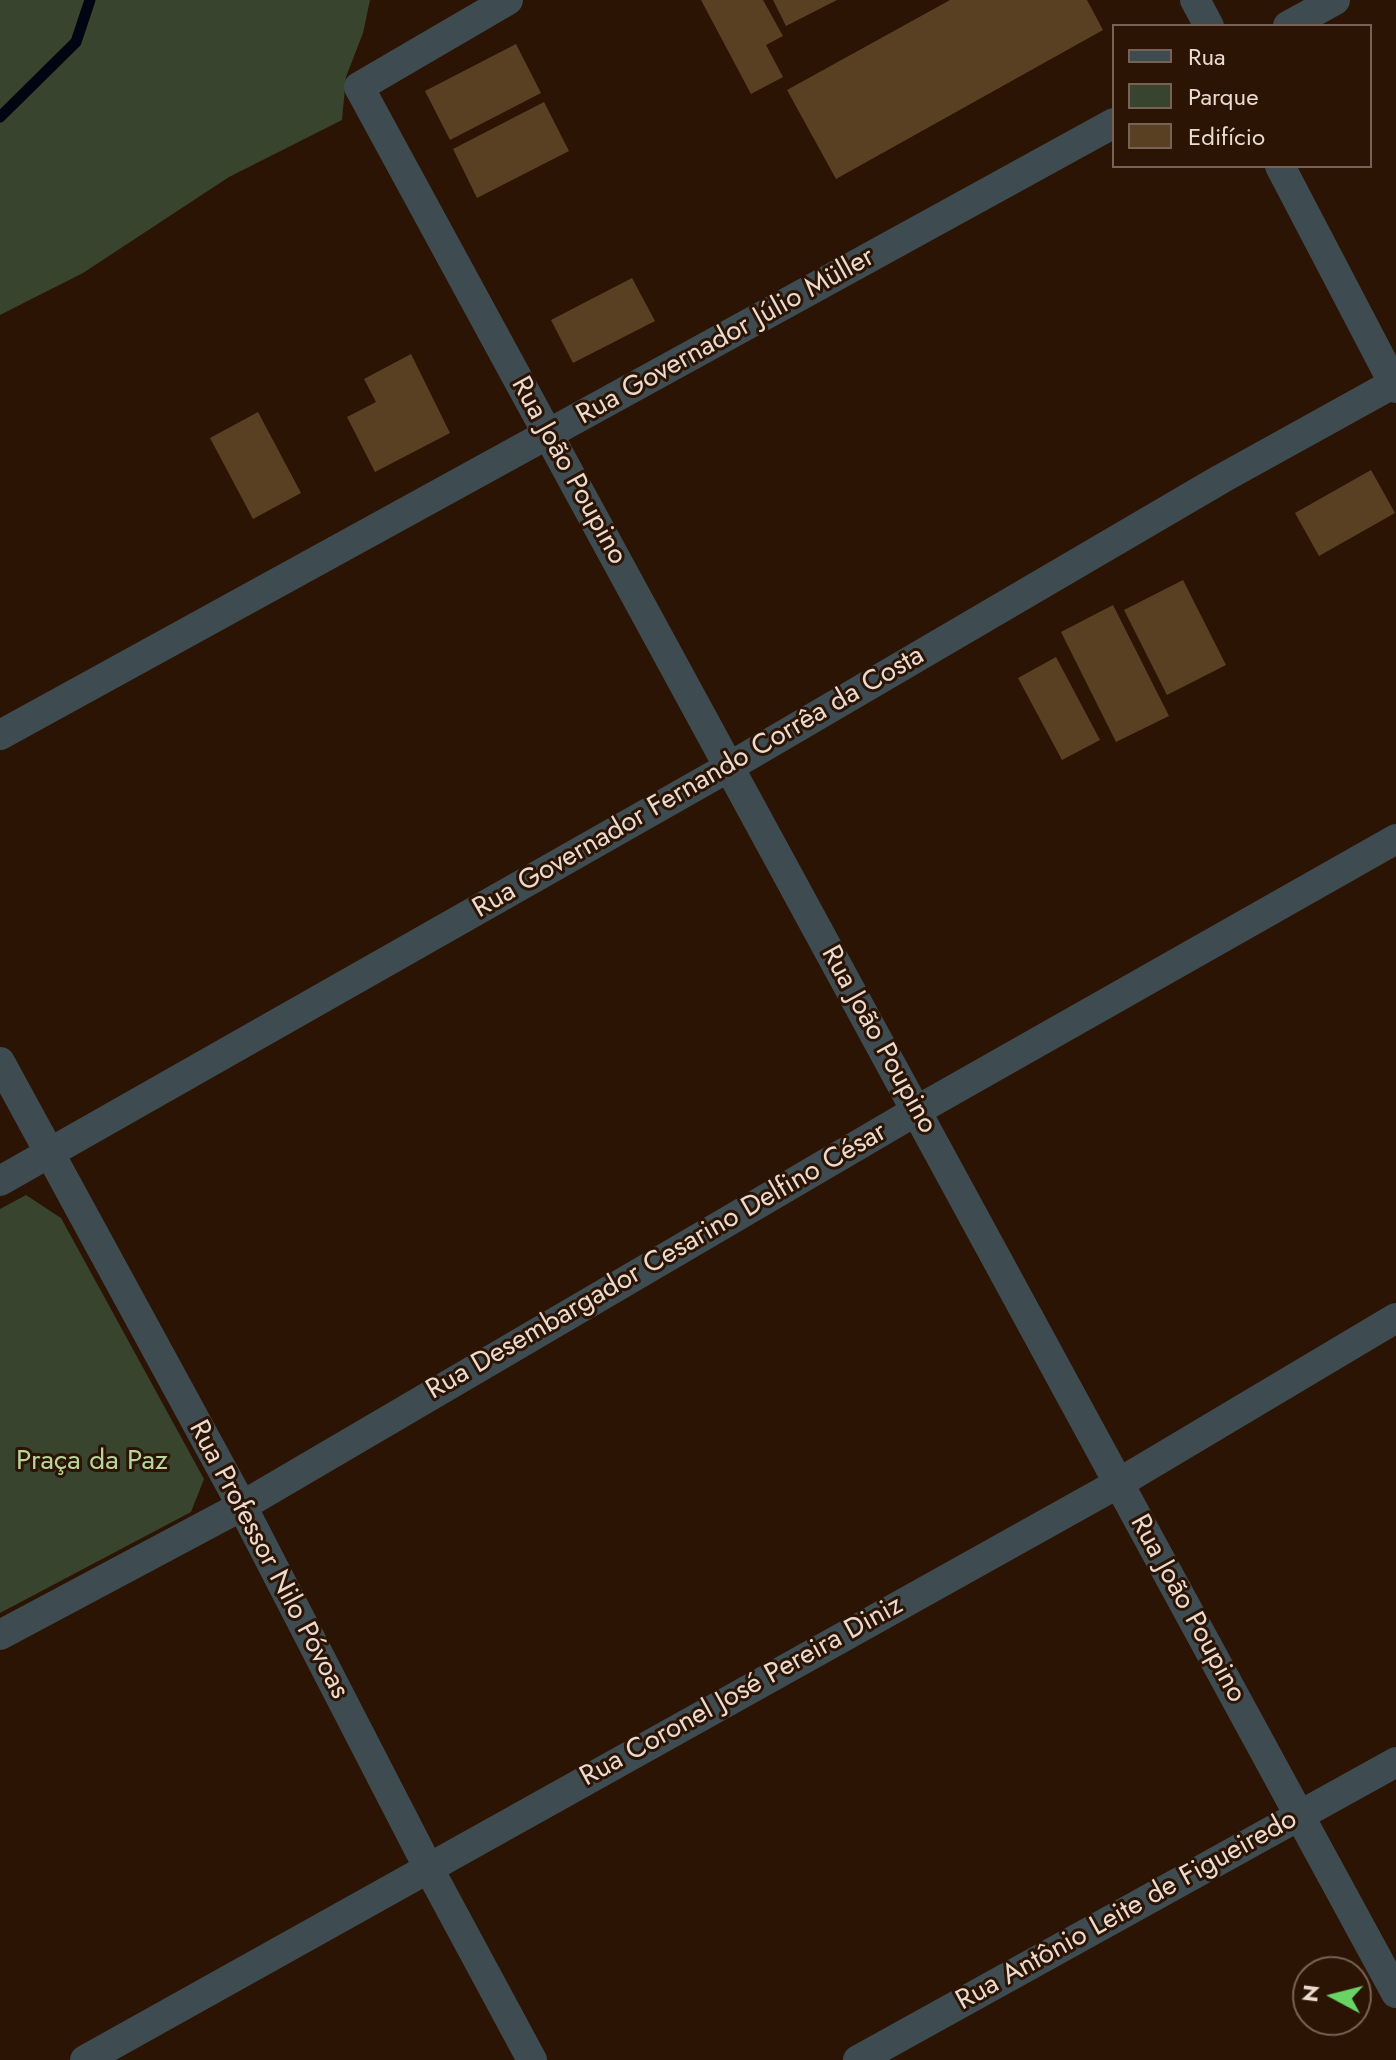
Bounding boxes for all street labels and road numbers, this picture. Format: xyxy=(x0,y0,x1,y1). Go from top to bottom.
street label: Rua Governador Júlio Müller xyxy=(571,241,881,433)
street label: Rua João Poupino xyxy=(503,371,633,571)
street label: Rua Governador Fernando Corrêa da Costa xyxy=(468,640,930,926)
street label: Rua João Poupino xyxy=(813,940,943,1140)
street label: Rua Desembargador Cesarino Delfino César xyxy=(421,1116,893,1408)
street label: Rua Professor Nilo Póvoas xyxy=(180,1415,356,1705)
street label: Rua João Poupino xyxy=(1122,1509,1252,1709)
street label: Rua Coronel José Pereira Diniz xyxy=(575,1589,909,1795)
street label: Rua Antônio Leite de Figueiredo xyxy=(951,1803,1303,2019)

